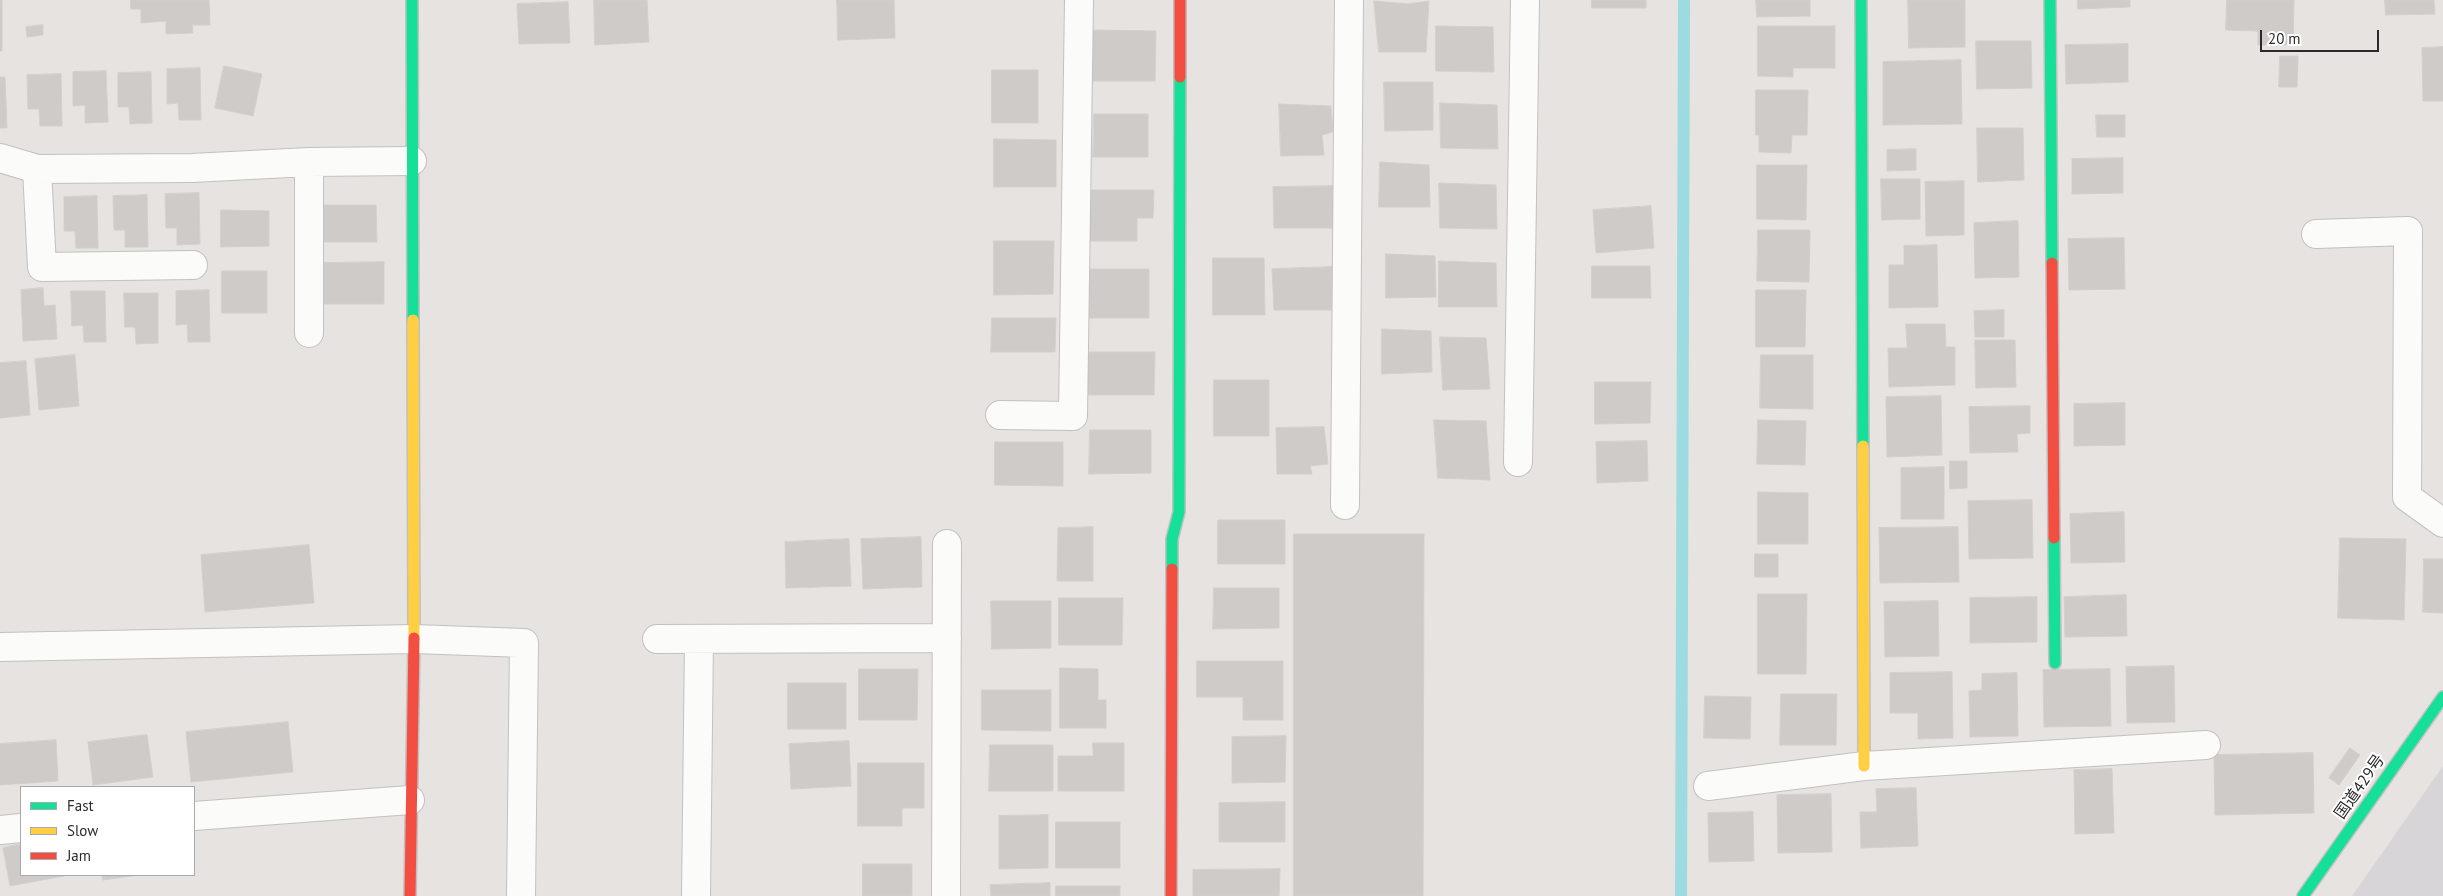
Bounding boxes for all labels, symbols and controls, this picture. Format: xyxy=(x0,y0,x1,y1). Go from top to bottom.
scale bar xyxy=(2263,20,2382,52)
text: 20 m xyxy=(2268,29,2301,48)
street label: 国道429号 xyxy=(2331,751,2389,823)
legend xyxy=(20,786,195,876)
text: Fast xyxy=(67,796,94,815)
text: Slow xyxy=(67,821,98,840)
text: Jam xyxy=(67,846,91,865)

